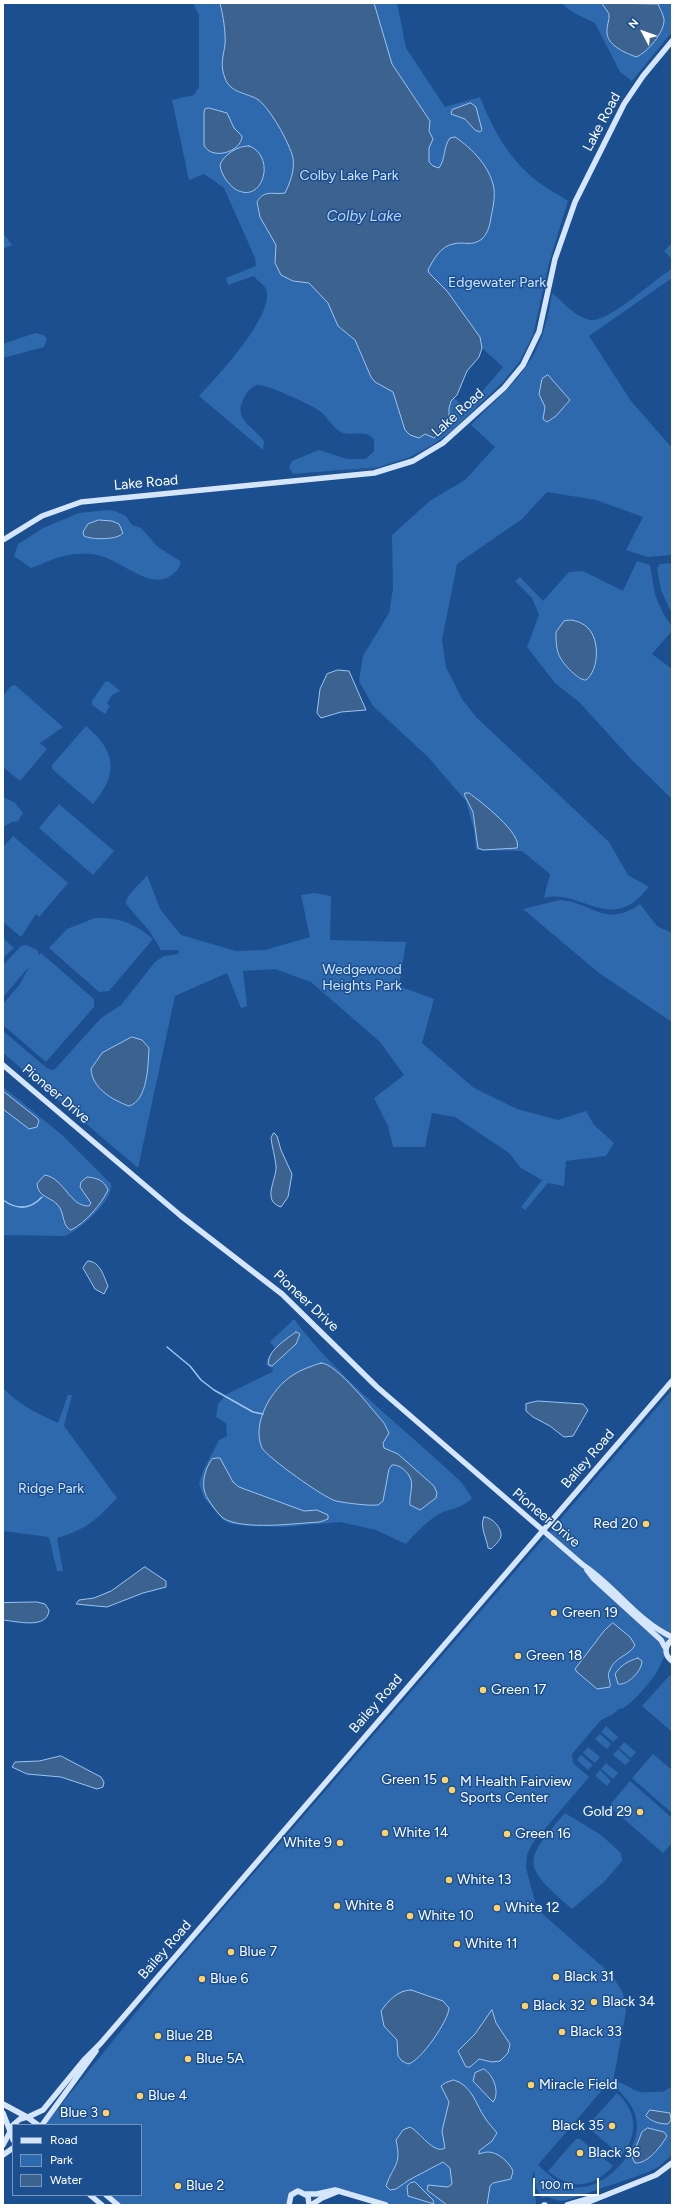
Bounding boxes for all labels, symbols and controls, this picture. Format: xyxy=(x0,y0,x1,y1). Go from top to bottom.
north arrow xyxy=(623,12,663,52)
text: N xyxy=(626,16,641,31)
street label: Lake Road xyxy=(579,90,625,154)
park label: Colby Lake Park xyxy=(300,168,398,184)
water label: Colby Lake xyxy=(327,208,401,226)
park label: Edgewater Park xyxy=(448,275,546,291)
street label: Lake Road xyxy=(428,385,488,441)
street label: Lake Road xyxy=(113,472,179,494)
park label: Wedgewood Heights Park xyxy=(322,962,402,994)
street label: Pioneer Drive xyxy=(19,1061,93,1127)
street label: Pioneer Drive xyxy=(270,1267,342,1335)
street label: Bailey Road xyxy=(558,1426,618,1492)
park label: Ridge Park xyxy=(18,1481,84,1497)
street label: Pioneer Drive xyxy=(509,1485,583,1551)
place label: Red 20 xyxy=(593,1516,638,1532)
marker: Red 20 xyxy=(641,1519,651,1529)
place label: Green 19 xyxy=(562,1605,618,1621)
marker: Green 19 xyxy=(549,1608,559,1618)
place label: Green 18 xyxy=(526,1648,582,1664)
marker: Green 18 xyxy=(513,1651,523,1661)
street label: Bailey Road xyxy=(346,1671,406,1737)
place label: Green 17 xyxy=(491,1682,546,1698)
marker: Green 17 xyxy=(478,1685,488,1695)
place label: Green 15 xyxy=(381,1772,437,1788)
place label: M Health Fairview Sports Center xyxy=(460,1774,572,1806)
marker: Green 15 xyxy=(440,1775,450,1785)
marker: M Health Fairview Sports Center xyxy=(447,1785,457,1795)
place label: Gold 29 xyxy=(583,1804,632,1820)
marker: Gold 29 xyxy=(635,1807,645,1817)
place label: White 14 xyxy=(393,1825,448,1841)
place label: Green 16 xyxy=(515,1826,571,1842)
marker: White 14 xyxy=(380,1828,390,1838)
marker: Green 16 xyxy=(502,1829,512,1839)
place label: White 9 xyxy=(283,1835,332,1851)
marker: White 9 xyxy=(335,1838,345,1848)
place label: White 13 xyxy=(457,1872,511,1888)
marker: White 13 xyxy=(444,1875,454,1885)
place label: White 8 xyxy=(345,1898,394,1914)
place label: White 12 xyxy=(505,1900,559,1916)
marker: White 8 xyxy=(332,1901,342,1911)
marker: White 12 xyxy=(492,1903,502,1913)
place label: White 10 xyxy=(418,1908,474,1924)
marker: White 10 xyxy=(405,1911,415,1921)
street label: Bailey Road xyxy=(135,1917,195,1983)
place label: White 11 xyxy=(465,1936,517,1952)
marker: White 11 xyxy=(452,1939,462,1949)
place label: Blue 7 xyxy=(239,1944,277,1960)
marker: Blue 7 xyxy=(226,1947,236,1957)
place label: Black 31 xyxy=(564,1969,614,1985)
place label: Blue 6 xyxy=(210,1971,248,1987)
marker: Black 31 xyxy=(551,1972,561,1982)
marker: Blue 6 xyxy=(197,1974,207,1984)
place label: Black 34 xyxy=(602,1994,655,2010)
marker: Black 34 xyxy=(589,1997,599,2007)
place label: Black 32 xyxy=(533,1998,585,2014)
marker: Black 32 xyxy=(520,2001,530,2011)
place label: Black 33 xyxy=(570,2024,622,2040)
marker: Black 33 xyxy=(557,2027,567,2037)
place label: Blue 2B xyxy=(166,2028,213,2044)
marker: Blue 2B xyxy=(153,2031,163,2041)
place label: Blue 5A xyxy=(196,2051,244,2067)
marker: Blue 5A xyxy=(183,2054,193,2064)
place label: Miracle Field xyxy=(539,2077,617,2093)
marker: Miracle Field xyxy=(526,2080,536,2090)
place label: Blue 4 xyxy=(148,2088,187,2104)
marker: Blue 4 xyxy=(135,2091,145,2101)
place label: Blue 3 xyxy=(60,2105,98,2121)
marker: Blue 3 xyxy=(101,2108,111,2118)
place label: Black 35 xyxy=(552,2118,604,2134)
marker: Black 35 xyxy=(607,2121,617,2131)
legend xyxy=(12,2124,142,2196)
text: Road xyxy=(50,2133,78,2147)
place label: Black 36 xyxy=(588,2145,640,2161)
marker: Black 36 xyxy=(575,2148,585,2158)
text: Park xyxy=(50,2153,73,2167)
scale bar xyxy=(535,2170,601,2196)
text: Water xyxy=(50,2173,82,2187)
place label: Blue 2 xyxy=(186,2178,224,2194)
text: 100 m xyxy=(540,2178,574,2192)
marker: Blue 2 xyxy=(173,2181,183,2191)

